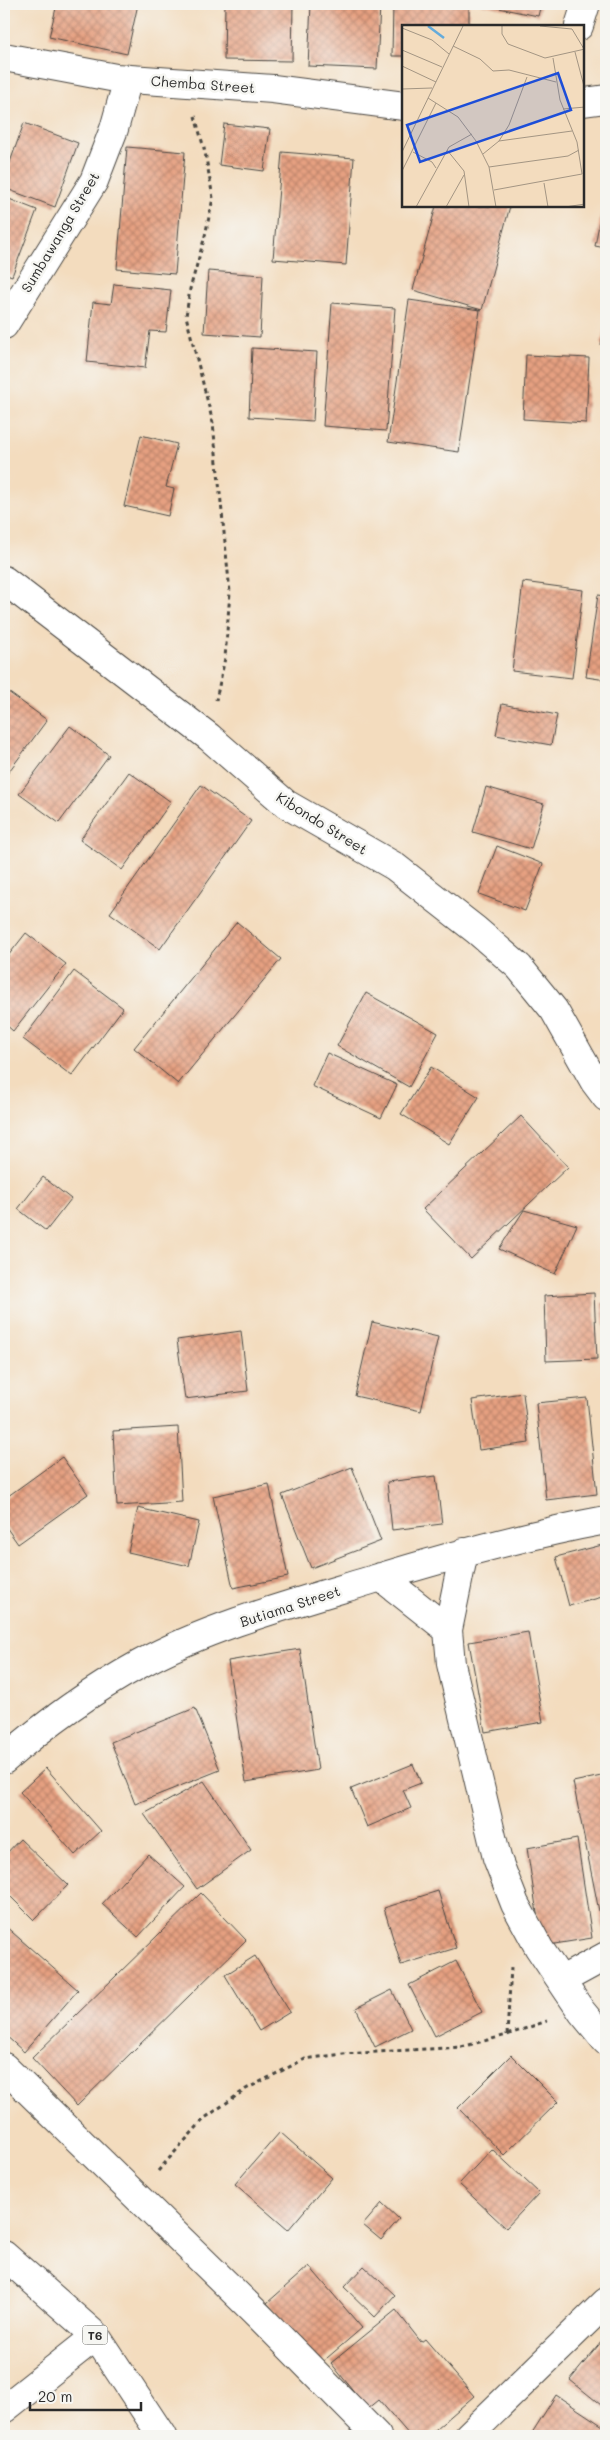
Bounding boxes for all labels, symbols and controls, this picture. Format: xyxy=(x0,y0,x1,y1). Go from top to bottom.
inset map xyxy=(402,25,585,208)
street label: Chemba Street xyxy=(150,71,256,97)
street label: Sumbawanga Street xyxy=(16,168,104,296)
street label: Kibondo Street xyxy=(273,787,371,859)
street label: Butiama Street xyxy=(237,1581,343,1631)
road number: T6 xyxy=(82,2326,108,2344)
scale bar xyxy=(30,2380,141,2412)
text: 20 m xyxy=(38,2386,72,2406)

